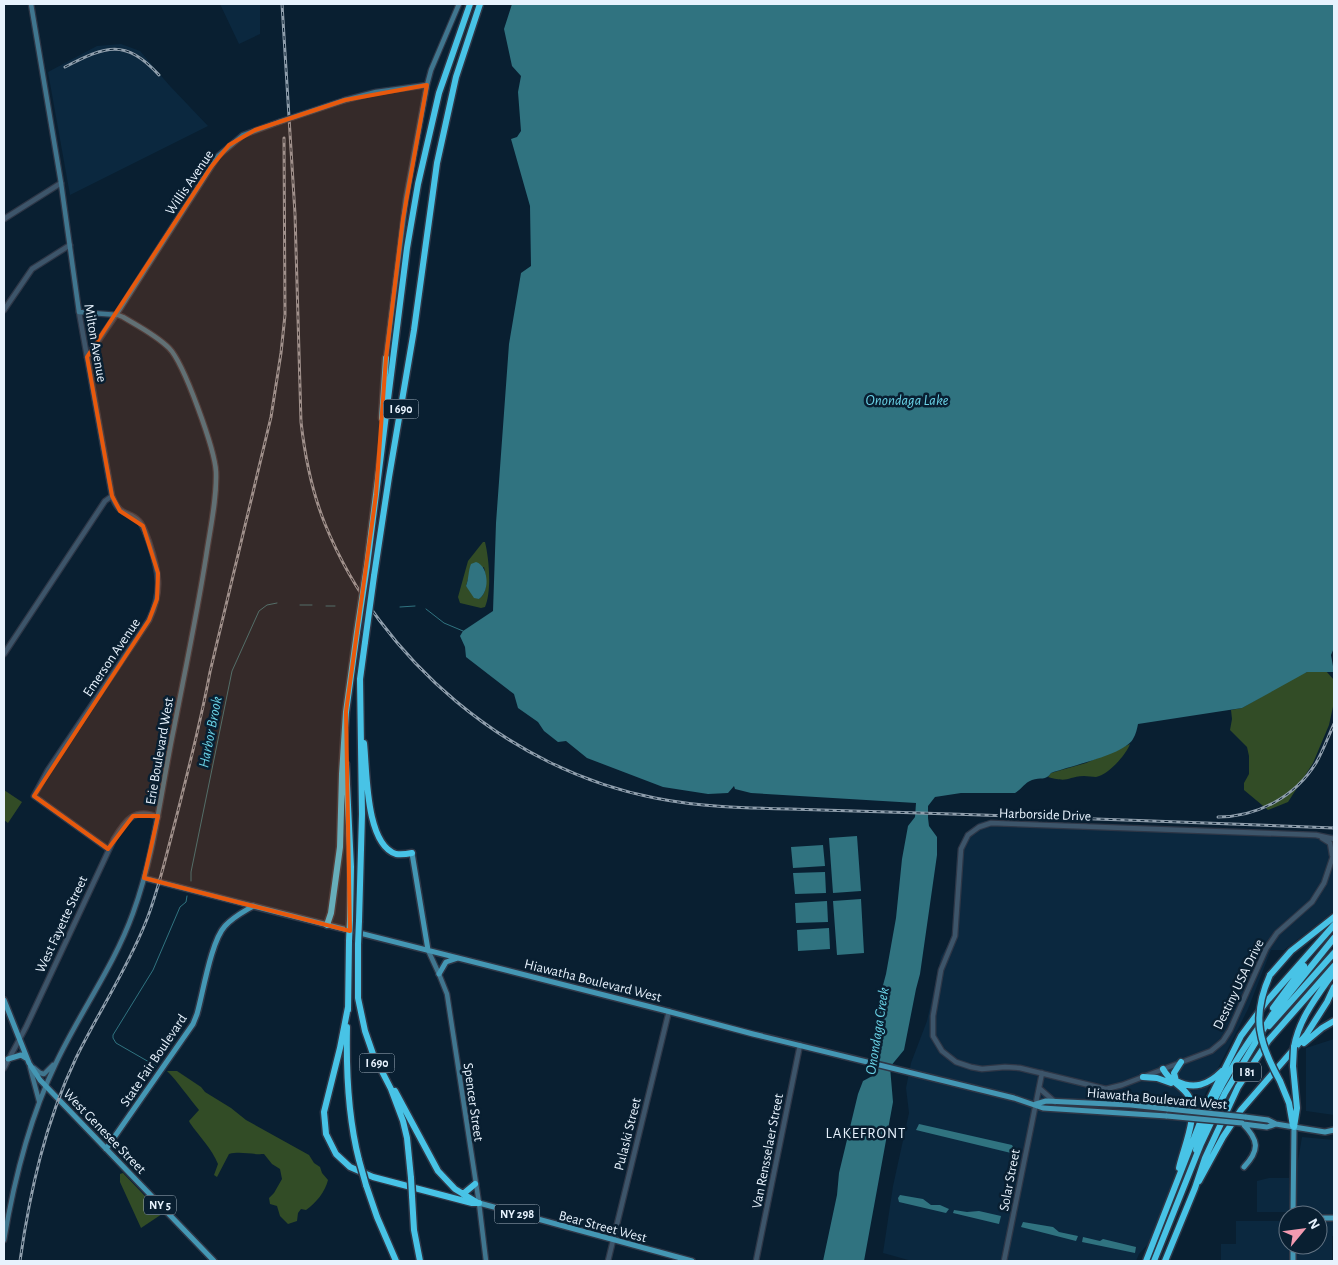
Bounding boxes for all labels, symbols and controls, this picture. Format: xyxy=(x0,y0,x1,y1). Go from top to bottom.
street label: Willis Avenue xyxy=(163,148,216,217)
street label: Milton Avenue xyxy=(81,303,109,383)
water label: Onondaga Lake xyxy=(866,393,949,408)
road number: I 690 xyxy=(384,399,418,418)
street label: Emerson Avenue xyxy=(81,616,143,699)
water label: Harbor Brook xyxy=(196,695,225,769)
street label: Erie Boulevard West xyxy=(144,696,176,806)
street label: Harborside Drive xyxy=(999,806,1091,824)
street label: West Fayette Street xyxy=(33,873,91,975)
street label: Destiny USA Drive xyxy=(1211,937,1267,1032)
street label: Hiawatha Boulevard West xyxy=(523,957,663,1005)
water label: Onondaga Creek xyxy=(863,986,892,1076)
street label: State Fair Boulevard xyxy=(118,1012,190,1109)
road number: I 690 xyxy=(360,1054,394,1072)
street label: Spencer Street xyxy=(461,1062,486,1143)
road number: I 81 xyxy=(1233,1062,1261,1082)
street label: Hiawatha Boulevard West xyxy=(1086,1086,1228,1112)
street label: West Genesee Street xyxy=(60,1087,149,1177)
street label: Van Rensselaer Street xyxy=(750,1092,786,1210)
street label: Pulaski Street xyxy=(612,1096,644,1172)
district label: LAKEFRONT xyxy=(826,1126,906,1141)
street label: Solar Street xyxy=(997,1148,1023,1212)
road number: NY 5 xyxy=(144,1196,176,1214)
road number: NY 298 xyxy=(494,1204,540,1224)
north arrow xyxy=(1278,1205,1328,1255)
street label: Bear Street West xyxy=(557,1209,649,1246)
text: N xyxy=(1305,1217,1322,1232)

